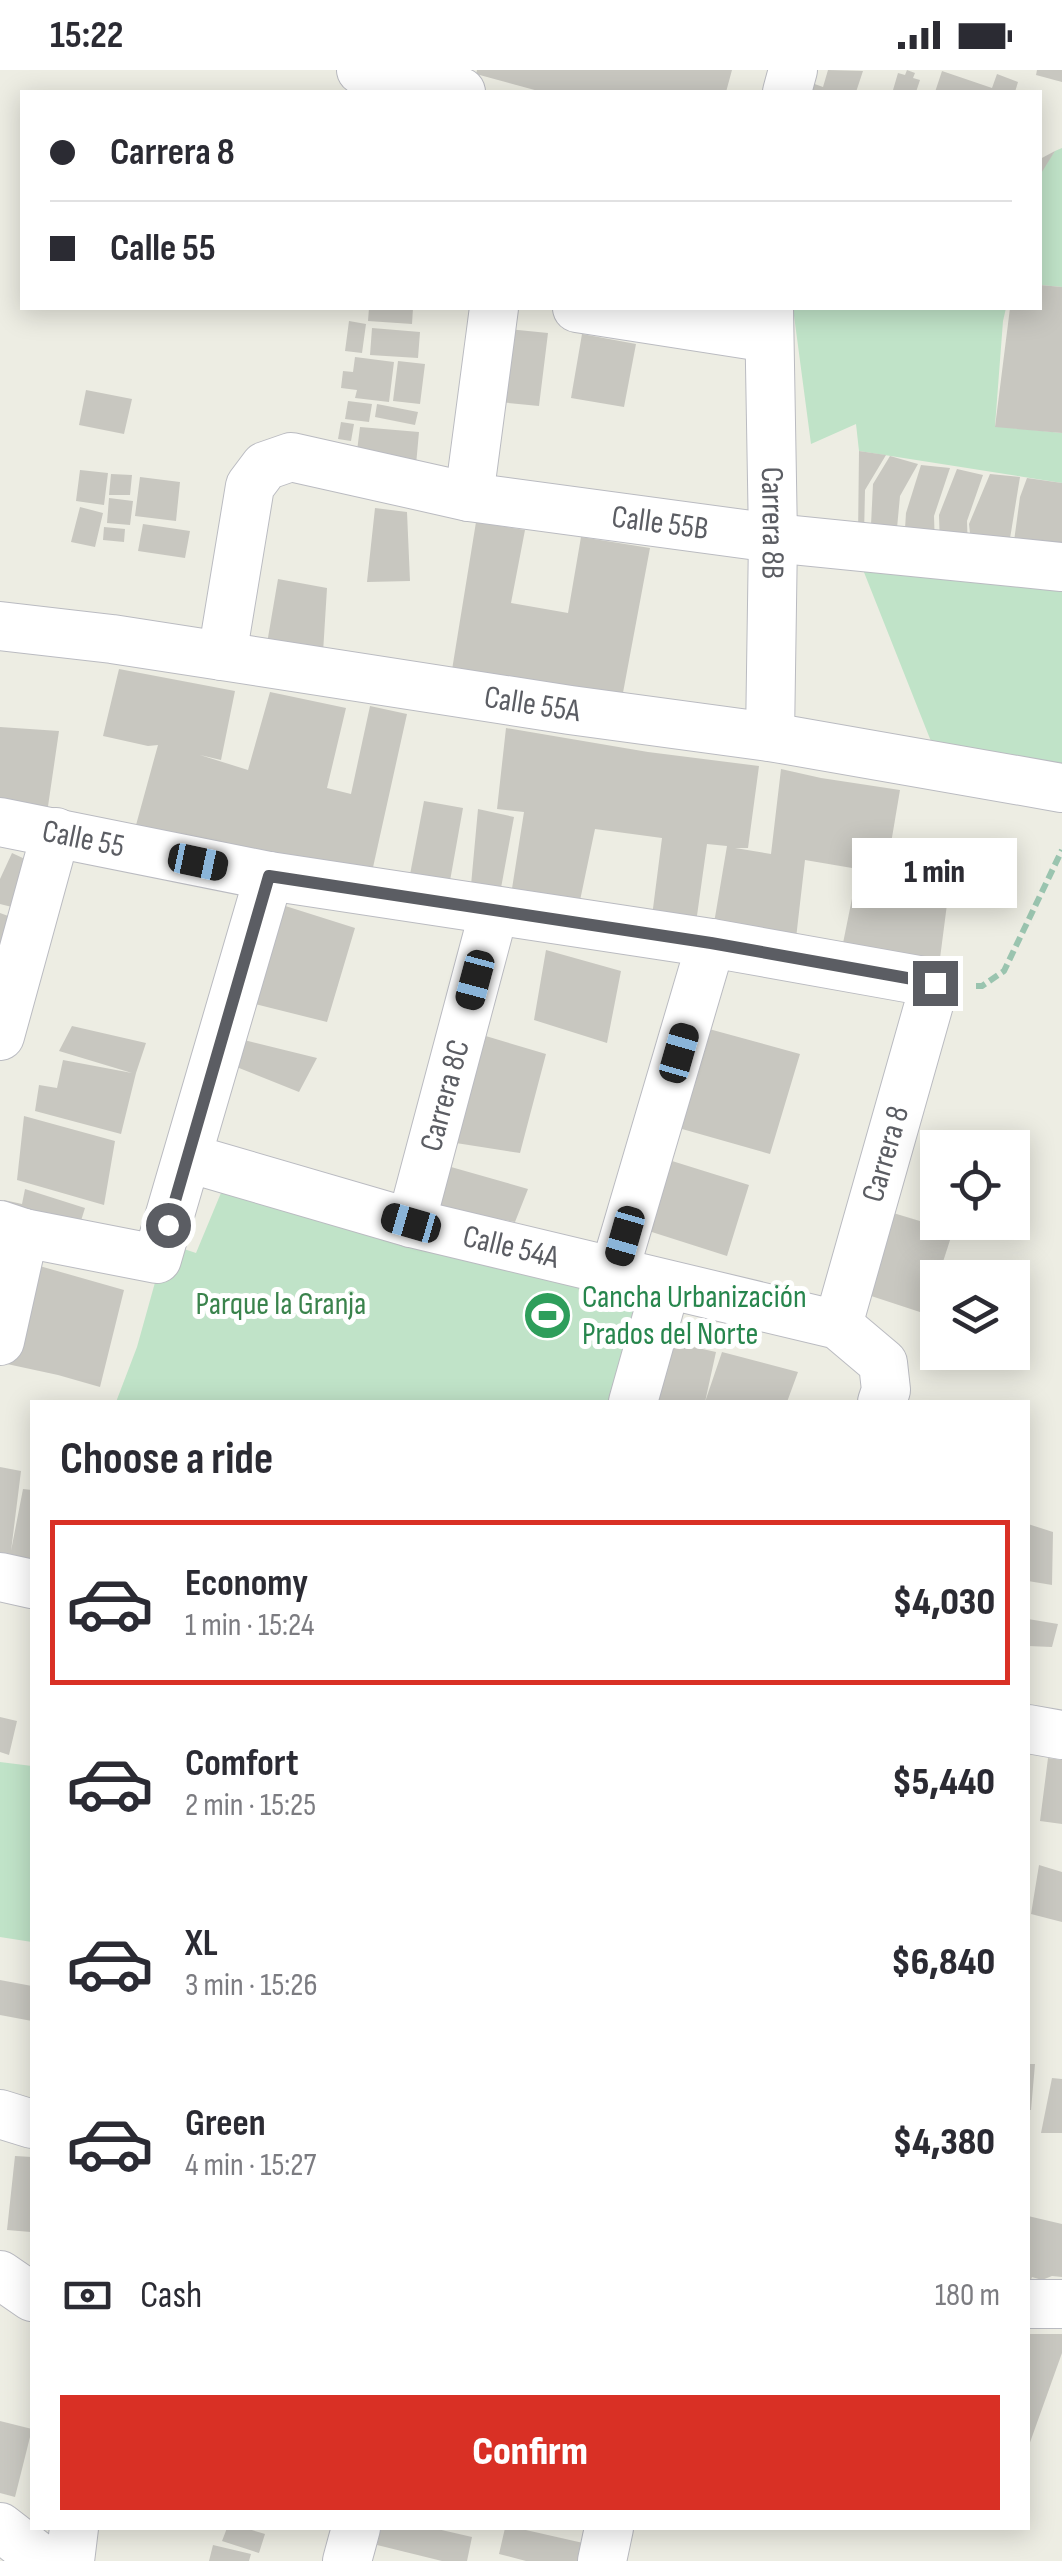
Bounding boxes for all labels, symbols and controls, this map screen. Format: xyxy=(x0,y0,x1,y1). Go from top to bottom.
text: 15:22 xyxy=(50,13,123,58)
text: Carrera 8 xyxy=(110,130,235,175)
text: Calle 55 xyxy=(110,226,216,271)
street label: Carrera 8B xyxy=(752,466,793,579)
street label: Calle 55B xyxy=(609,497,711,549)
street label: Calle 55A xyxy=(482,677,583,731)
street label: Calle 55 xyxy=(39,811,128,866)
callout: 1 min xyxy=(852,838,1018,908)
car xyxy=(166,841,230,883)
text: 1 min xyxy=(904,853,965,892)
car xyxy=(453,947,497,1013)
route end xyxy=(913,961,958,1006)
car xyxy=(656,1020,702,1086)
street label: Carrera 8C xyxy=(411,1035,478,1155)
street label: Carrera 8 xyxy=(854,1101,918,1207)
map controls xyxy=(920,1130,1030,1370)
button: locate xyxy=(920,1130,1030,1240)
car xyxy=(378,1200,444,1246)
route start xyxy=(146,1203,191,1248)
car xyxy=(602,1203,648,1269)
street label: Calle 54A xyxy=(459,1217,563,1277)
button: layers xyxy=(920,1260,1030,1370)
place label: Cancha Urbanización Prados del Norte xyxy=(582,1278,807,1354)
park label: Parque la Granja xyxy=(196,1285,366,1324)
sports icon: Cancha Urbanización Prados del Norte xyxy=(521,1289,573,1341)
text: Choose a ride xyxy=(60,1432,273,1487)
icon: car xyxy=(65,1558,155,1648)
text: Economy xyxy=(185,1561,308,1606)
text: $4,030 xyxy=(893,1580,995,1625)
text: 1 min · 15:24 xyxy=(185,1606,314,1645)
icon: car xyxy=(65,1738,155,1828)
text: Comfort xyxy=(185,1741,299,1786)
text: $5,440 xyxy=(892,1760,995,1805)
text: 2 min · 15:25 xyxy=(185,1786,316,1825)
icon: car xyxy=(65,1918,155,2008)
text: XL xyxy=(185,1921,218,1966)
text: $6,840 xyxy=(891,1940,995,1985)
text: 3 min · 15:26 xyxy=(185,1966,318,2005)
icon: car xyxy=(65,2098,155,2188)
text: Green xyxy=(185,2101,266,2146)
text: $4,380 xyxy=(893,2120,995,2165)
text: 4 min · 15:27 xyxy=(185,2146,316,2185)
icon: cash xyxy=(60,2268,115,2323)
text: Cash xyxy=(140,2273,202,2318)
text: 180 m xyxy=(935,2276,1000,2315)
button: Confirm xyxy=(60,2395,1000,2510)

